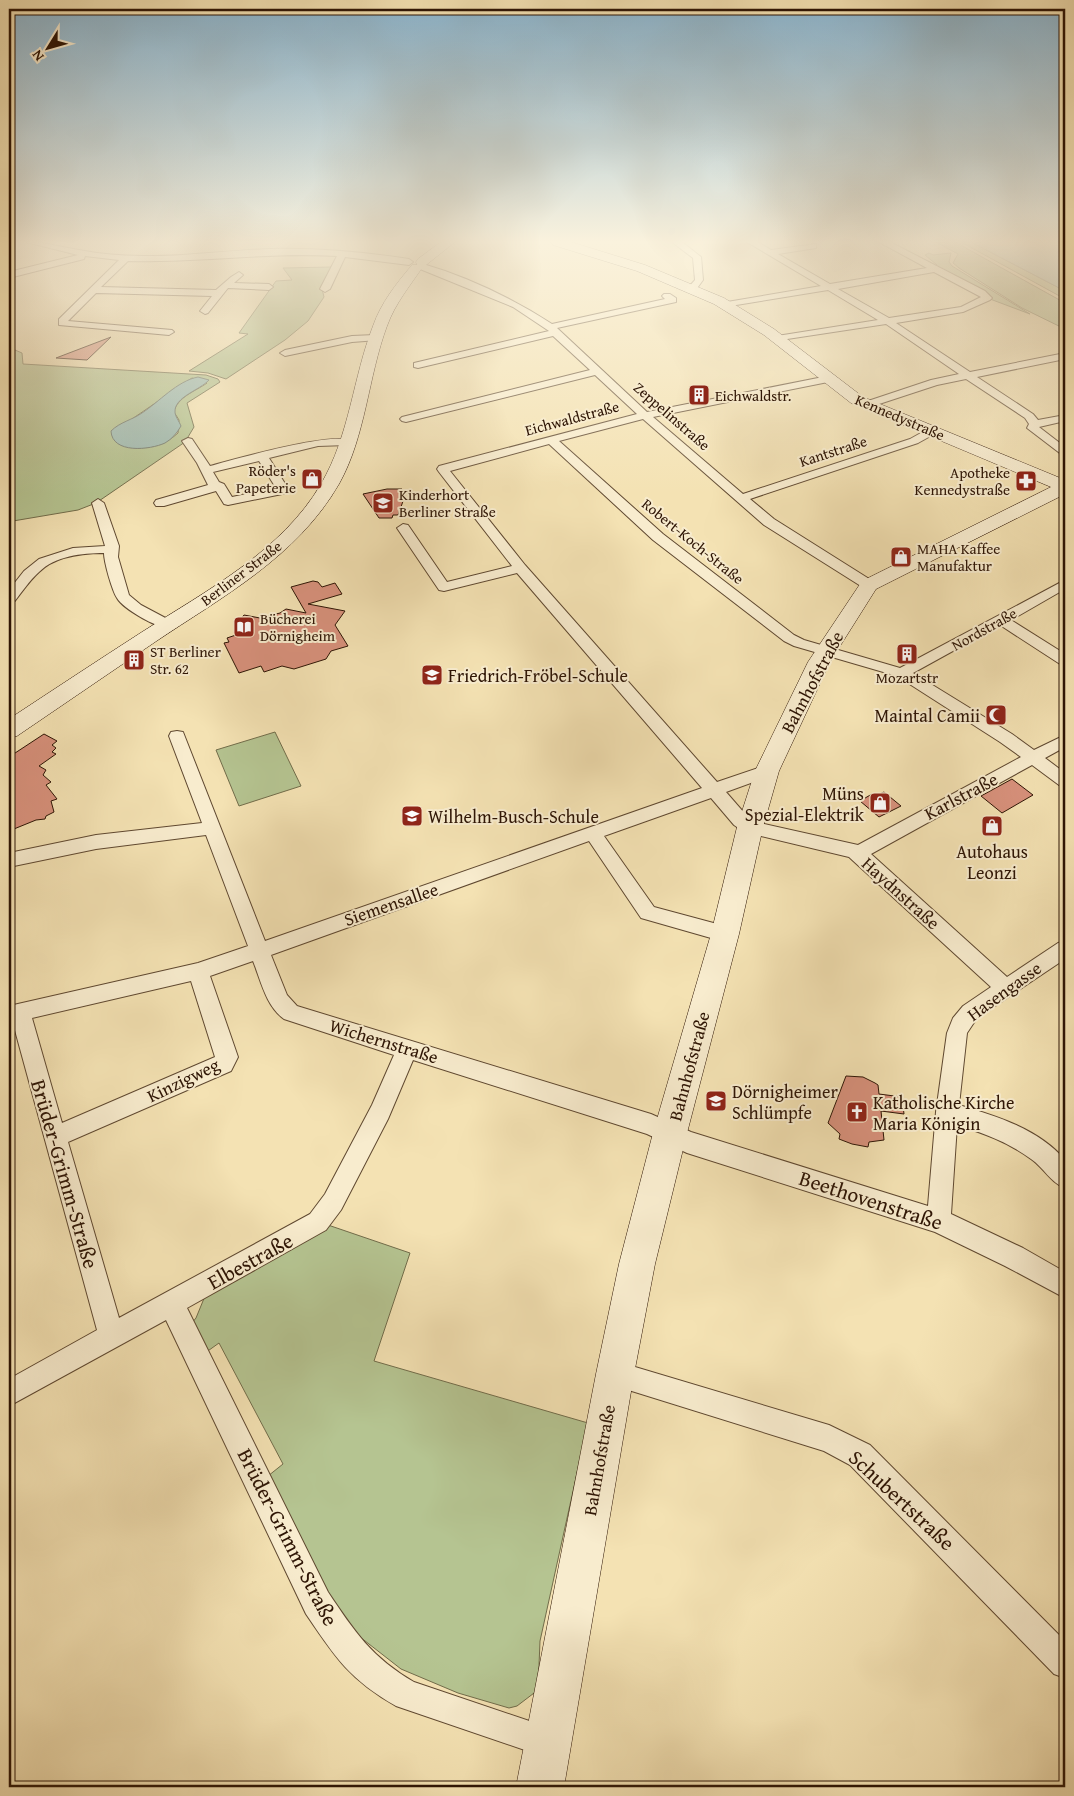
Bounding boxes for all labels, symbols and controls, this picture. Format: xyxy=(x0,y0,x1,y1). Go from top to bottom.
north arrow xyxy=(22,22,72,72)
text: N xyxy=(26,46,48,66)
street label: Zeppelinstraße xyxy=(629,377,715,455)
building icon: Eichwaldstr. xyxy=(687,383,711,407)
place label: Eichwaldstr. xyxy=(715,385,791,406)
street label: Kennedystraße xyxy=(852,389,948,445)
street label: Eichwaldstraße xyxy=(523,395,621,441)
street label: Kantstraße xyxy=(797,430,869,472)
place label: Röder's Papeterie xyxy=(236,460,296,498)
place label: Apotheke Kennedystraße xyxy=(915,462,1010,500)
shop icon: Röder's Papeterie xyxy=(300,467,324,491)
pharmacy icon: Apotheke Kennedystraße xyxy=(1014,469,1038,493)
place label: Kinderhort Berliner Straße xyxy=(399,484,496,522)
school or university icon: Kinderhort Berliner Straße xyxy=(371,491,395,515)
street label: Robert-Koch-Straße xyxy=(637,493,749,589)
street label: Berliner Straße xyxy=(196,536,286,610)
place label: MAHA Kaffee Manufaktur xyxy=(917,538,1000,576)
shop icon: MAHA Kaffee Manufaktur xyxy=(889,545,913,569)
street label: Nordstraße xyxy=(948,602,1020,656)
place label: Bücherei Dörnigheim xyxy=(260,608,336,646)
library icon: Bücherei Dörnigheim xyxy=(232,615,256,639)
street label: Bahnhofstraße xyxy=(774,626,850,738)
place label: ST Berliner Str. 62 xyxy=(150,641,221,679)
building icon: Mozartstr xyxy=(895,642,919,666)
building icon: ST Berliner Str. 62 xyxy=(122,648,146,672)
place label: Friedrich-Fröbel-Schule xyxy=(448,662,628,689)
school or university icon: Friedrich-Fröbel-Schule xyxy=(420,663,444,687)
place label: Mozartstr xyxy=(876,667,938,688)
place label: Maintal Camii xyxy=(875,702,980,729)
mosque icon: Maintal Camii xyxy=(984,703,1008,727)
street label: Karlstraße xyxy=(919,765,1003,827)
place label: Müns Spezial-Elektrik xyxy=(745,780,865,828)
shop icon: Müns Spezial-Elektrik xyxy=(868,791,892,815)
place label: Wilhelm-Busch-Schule xyxy=(428,803,599,830)
school or university icon: Wilhelm-Busch-Schule xyxy=(400,804,424,828)
shop icon: Autohaus Leonzi xyxy=(980,814,1004,838)
place label: Autohaus Leonzi xyxy=(956,838,1028,886)
street label: Haydnstraße xyxy=(856,850,946,936)
street label: Siemensallee xyxy=(340,875,442,933)
street label: Hasengasse xyxy=(961,955,1047,1027)
street label: Bahnhofstraße xyxy=(661,1008,717,1124)
street label: Wichernstraße xyxy=(326,1012,442,1070)
street label: Kinzigweg xyxy=(142,1051,224,1109)
street label: Brüder-Grimm-Straße xyxy=(23,1076,107,1272)
place label: Dörnigheimer Schlümpfe xyxy=(732,1078,838,1126)
school or university icon: Dörnigheimer Schlümpfe xyxy=(704,1089,728,1113)
place label: Katholische Kirche Maria Königin xyxy=(873,1089,1014,1137)
church icon: Katholische Kirche Maria Königin xyxy=(845,1100,869,1124)
street label: Beethovenstraße xyxy=(795,1162,947,1238)
street label: Elbestraße xyxy=(202,1225,299,1297)
street label: Bahnhofstraße xyxy=(576,1402,622,1518)
street label: Schubertstraße xyxy=(842,1442,962,1558)
street label: Brüder-Grimm-Straße xyxy=(230,1443,346,1631)

